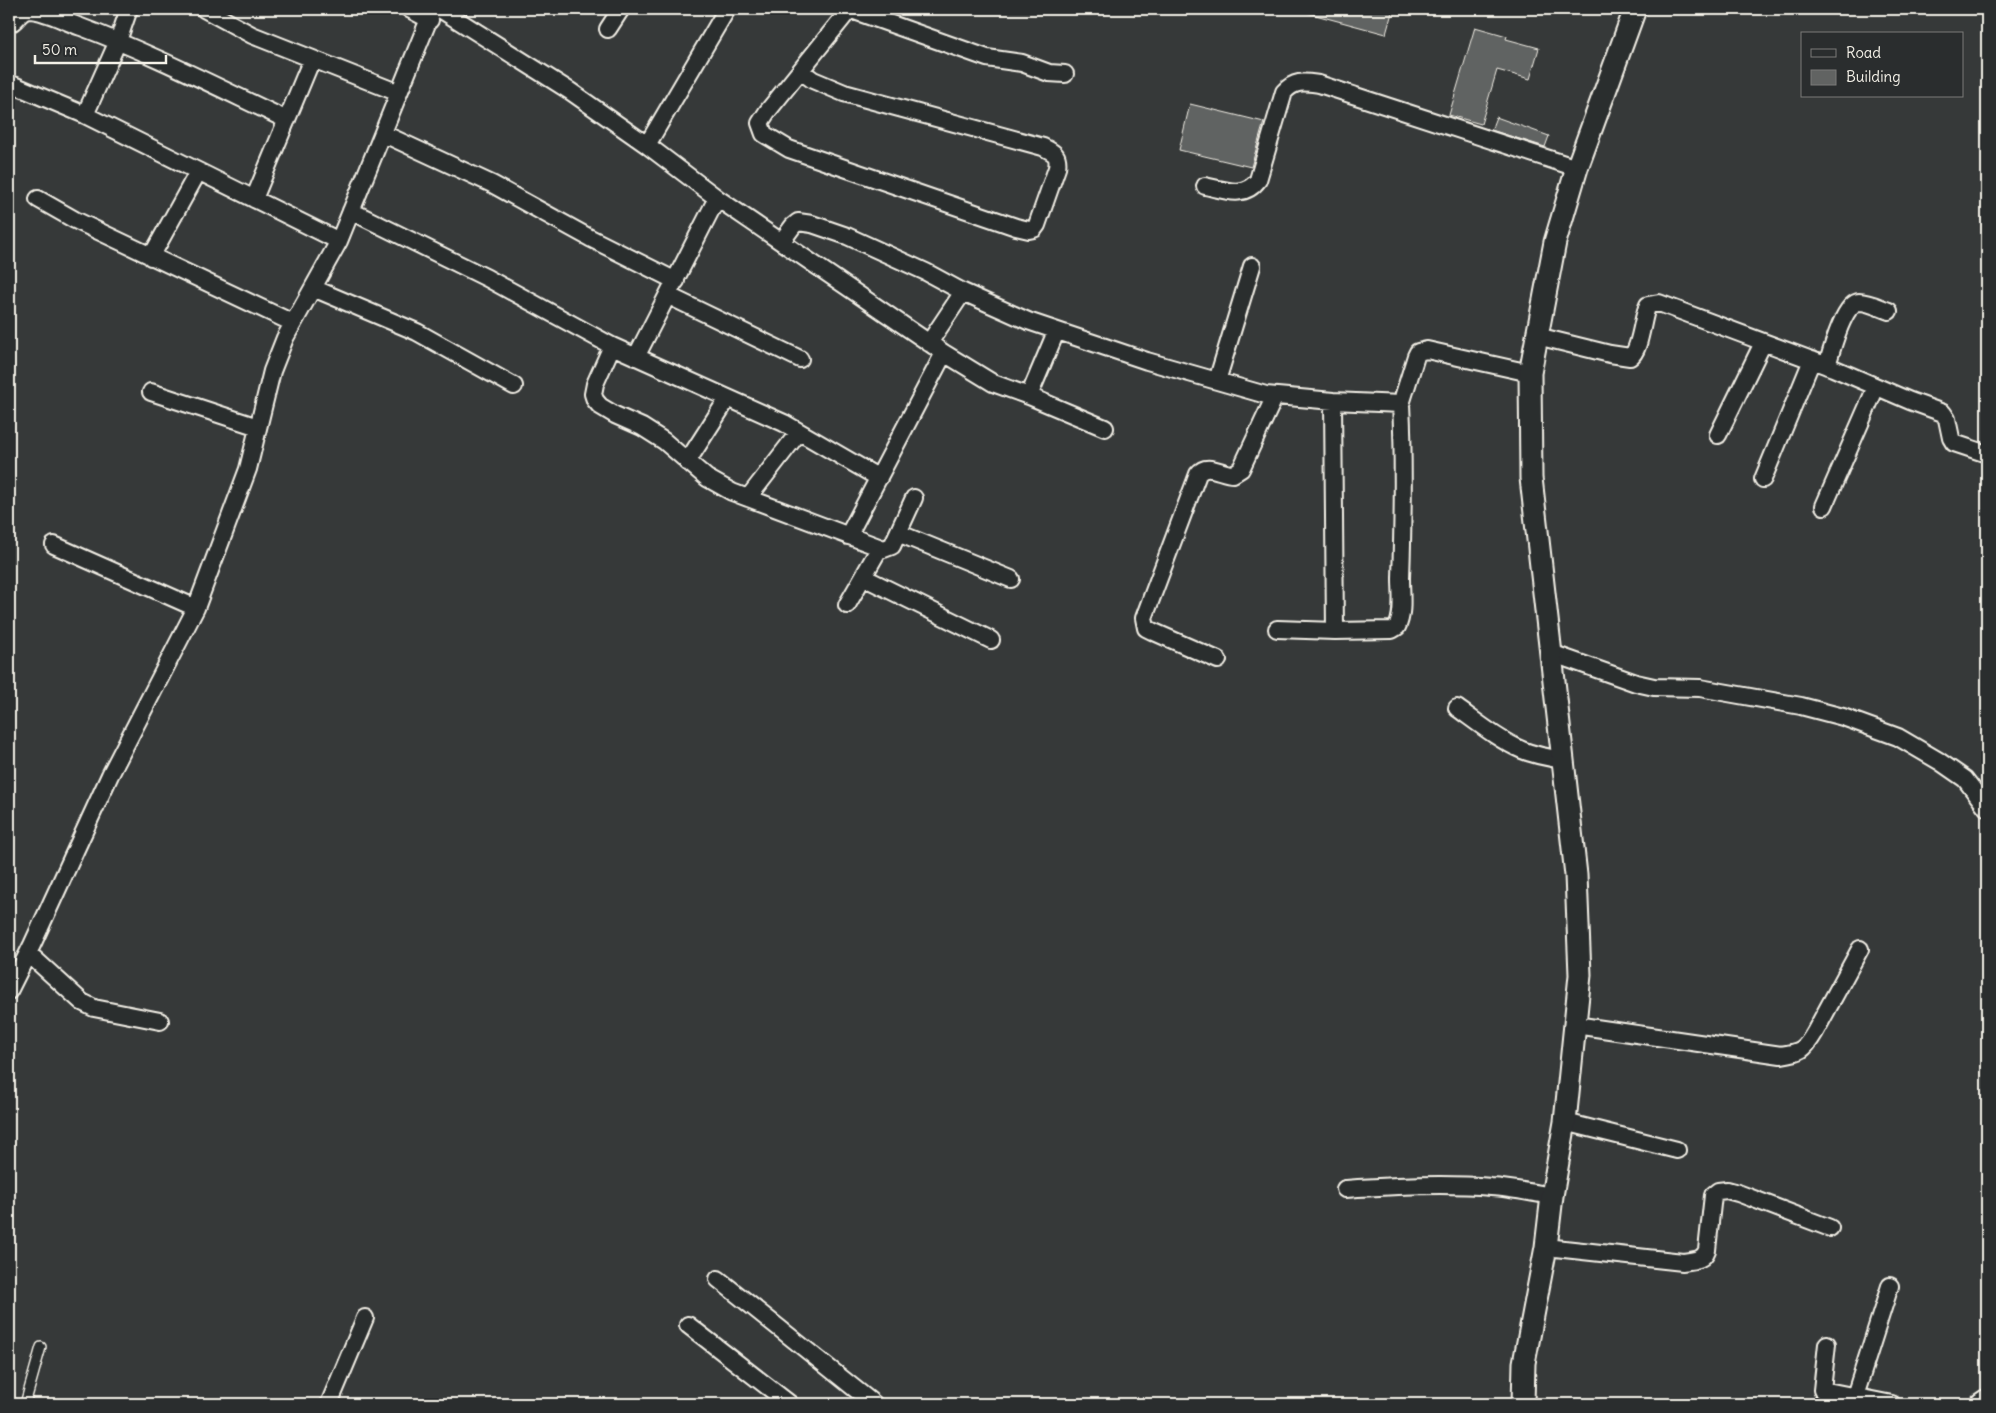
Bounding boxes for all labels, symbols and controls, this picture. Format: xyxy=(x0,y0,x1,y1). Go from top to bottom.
scale bar xyxy=(35,32,166,64)
legend xyxy=(1801,32,1964,98)
text: 50 m xyxy=(42,40,77,59)
text: Road xyxy=(1846,43,1881,62)
text: Building xyxy=(1846,67,1901,86)

